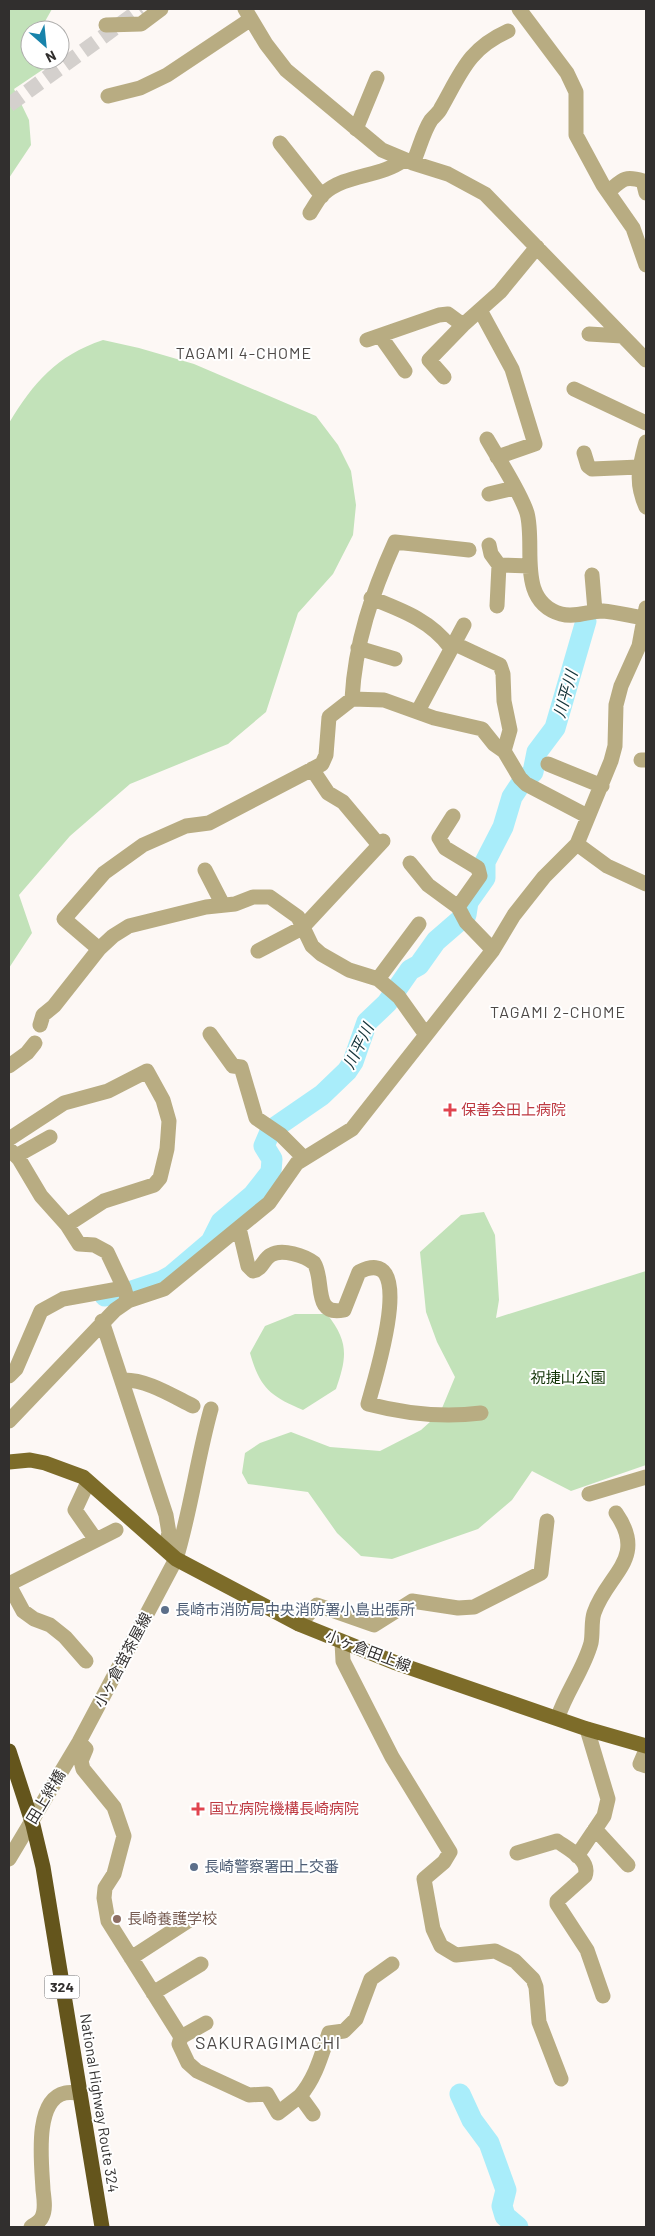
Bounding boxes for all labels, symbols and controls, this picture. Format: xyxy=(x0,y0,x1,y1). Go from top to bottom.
north arrow xyxy=(20,20,70,70)
text: N xyxy=(43,47,59,67)
district label: TAGAMI 4-CHOME xyxy=(176,343,312,362)
water label: 川平川 xyxy=(549,666,581,720)
district label: TAGAMI 2-CHOME xyxy=(490,1002,626,1021)
water label: 川平川 xyxy=(338,1018,377,1072)
place label: 保善会田上病院 xyxy=(461,1100,566,1118)
marker: 保善会田上病院 xyxy=(443,1103,457,1117)
park label: 祝捷山公園 xyxy=(530,1368,606,1386)
place label: 長崎市消防局中央消防署小島出張所 xyxy=(175,1600,415,1618)
marker: 長崎市消防局中央消防署小島出張所 xyxy=(159,1604,171,1616)
street label: 小ヶ倉蛍茶屋線 xyxy=(90,1609,155,1710)
street label: 小ヶ倉田上線 xyxy=(323,1626,414,1675)
street label: 田上絆橋 xyxy=(22,1766,68,1827)
place label: 国立病院機構長崎病院 xyxy=(209,1799,359,1817)
marker: 国立病院機構長崎病院 xyxy=(191,1802,205,1816)
place label: 長崎警察署田上交番 xyxy=(204,1857,339,1875)
marker: 長崎警察署田上交番 xyxy=(188,1861,200,1873)
place label: 長崎養護学校 xyxy=(127,1909,217,1927)
marker: 長崎養護学校 xyxy=(111,1913,123,1925)
road number: 324 xyxy=(44,1975,80,1998)
street label: National Highway Route 324 xyxy=(77,2012,123,2194)
district label: SAKURAGIMACHI xyxy=(195,2031,341,2053)

